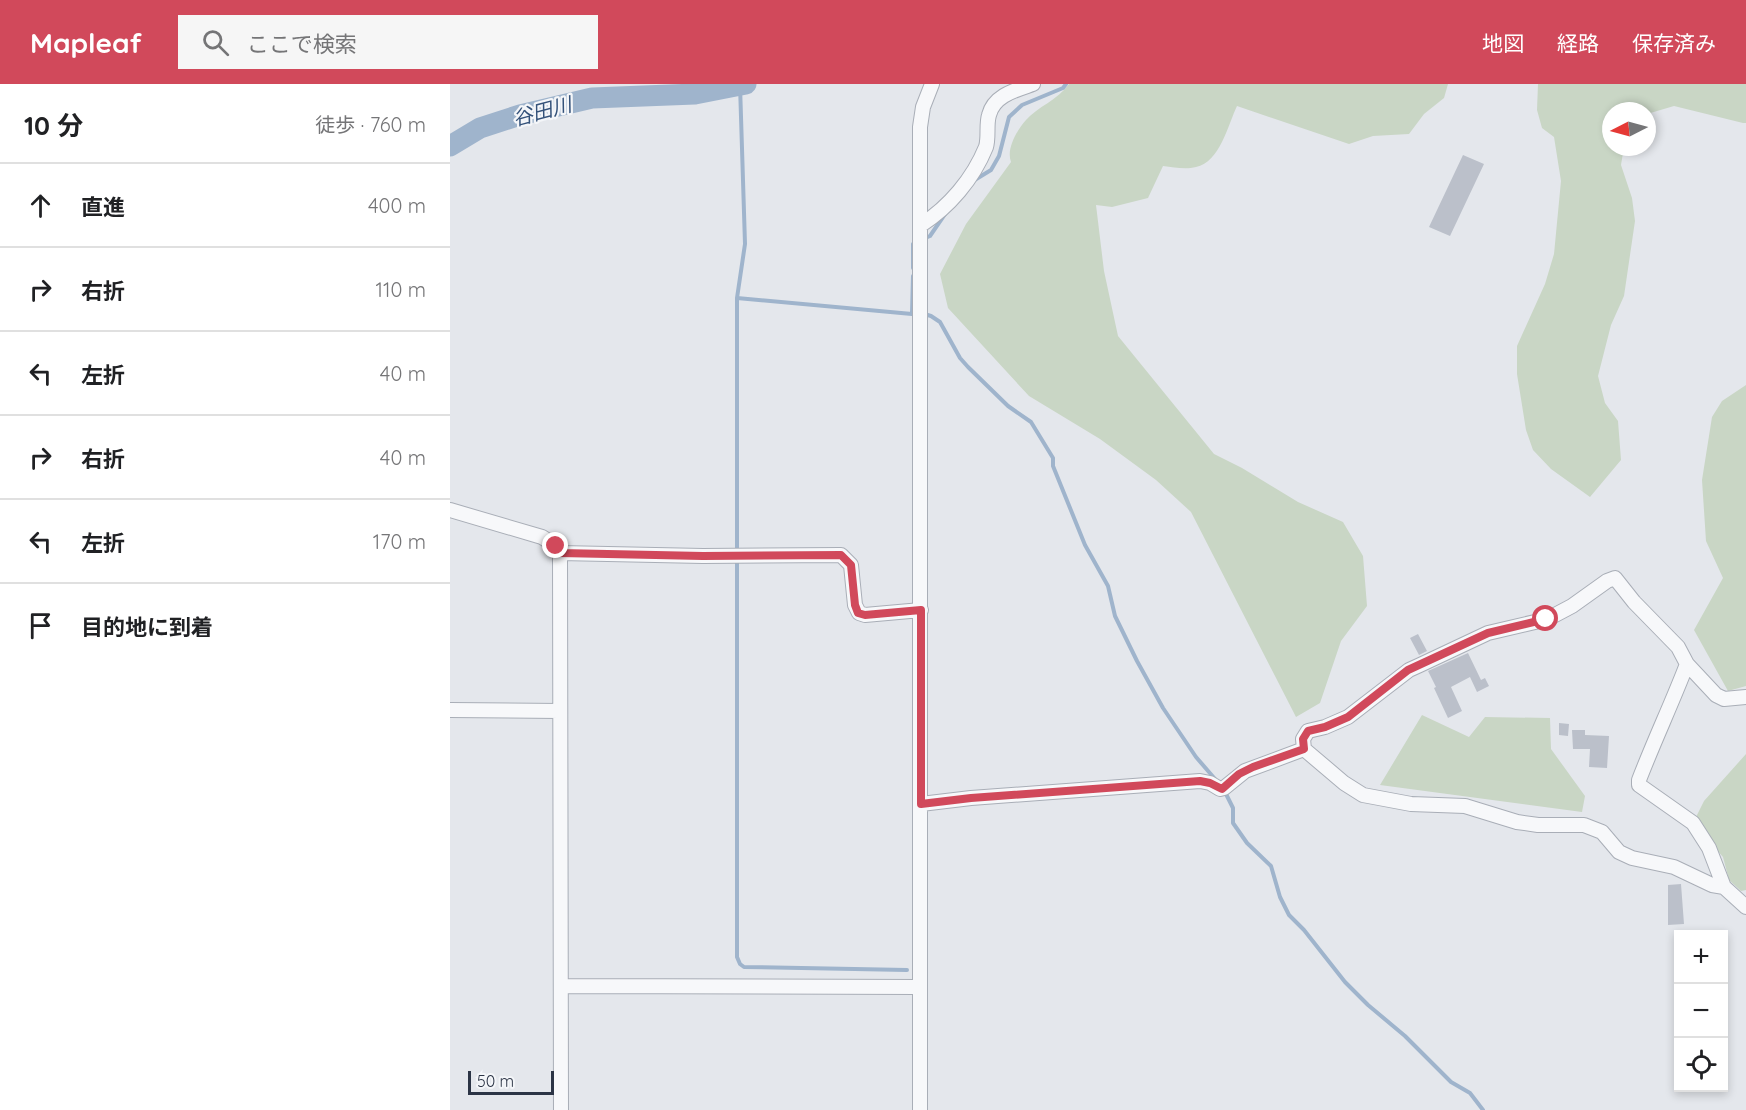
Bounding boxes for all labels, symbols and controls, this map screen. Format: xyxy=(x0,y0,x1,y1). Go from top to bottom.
search box xyxy=(178,15,598,69)
text: Mapleaf xyxy=(30,25,142,60)
icon: search xyxy=(199,26,232,59)
text: ここで検索 xyxy=(247,30,357,58)
text: 地図 xyxy=(1482,30,1524,56)
text: 経路 xyxy=(1557,30,1599,56)
text: 保存済み xyxy=(1632,30,1716,56)
water label: 谷田川 xyxy=(510,91,576,131)
north arrow xyxy=(1602,102,1656,156)
text: 10 分 xyxy=(24,109,83,142)
text: 徒歩 · 760 m xyxy=(315,112,426,137)
icon: ahead xyxy=(24,189,57,222)
text: 直進 xyxy=(81,193,125,221)
text: 400 m xyxy=(368,193,426,218)
icon: right xyxy=(24,273,57,306)
text: 右折 xyxy=(81,277,125,305)
text: 110 m xyxy=(376,277,426,302)
icon: left xyxy=(24,357,57,390)
text: 左折 xyxy=(81,361,125,389)
text: 40 m xyxy=(380,361,426,386)
icon: right xyxy=(24,441,57,474)
text: 右折 xyxy=(81,445,125,473)
text: 40 m xyxy=(380,445,426,470)
icon: left xyxy=(24,525,57,558)
text: 左折 xyxy=(81,529,125,557)
text: 170 m xyxy=(373,529,426,554)
route end xyxy=(542,532,568,558)
route start xyxy=(1532,605,1558,631)
icon: arrive xyxy=(24,609,57,642)
text: 目的地に到着 xyxy=(81,613,213,641)
map controls xyxy=(1674,930,1728,1092)
button: + xyxy=(1674,930,1728,984)
button: − xyxy=(1674,984,1728,1038)
button: locate xyxy=(1674,1038,1728,1092)
scale bar xyxy=(468,1068,554,1096)
text: 50 m xyxy=(477,1071,514,1091)

